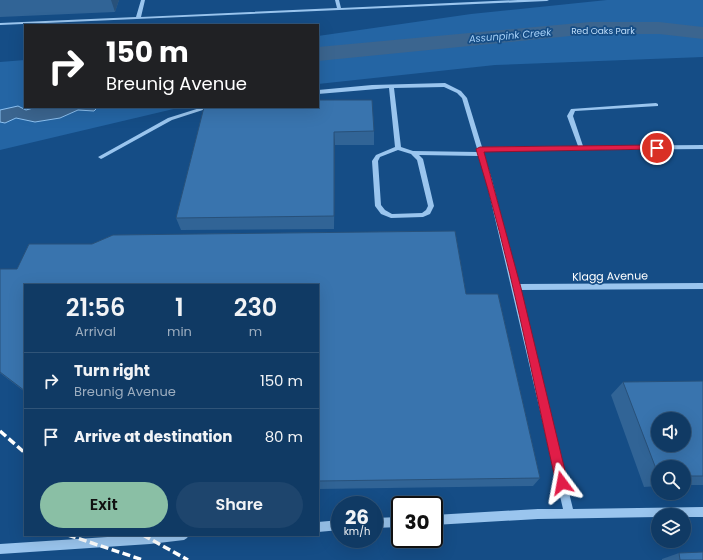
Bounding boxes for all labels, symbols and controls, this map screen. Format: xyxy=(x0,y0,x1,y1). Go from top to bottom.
water label: Assunpink Creek xyxy=(467,24,553,47)
park label: Red Oaks Park xyxy=(571,25,635,37)
text: 150 m xyxy=(106,33,189,72)
icon: right xyxy=(40,40,92,92)
text: Breunig Avenue xyxy=(106,71,247,96)
pin xyxy=(640,131,674,165)
icon: arrive xyxy=(646,137,668,159)
street label: Klagg Avenue xyxy=(572,267,648,285)
text: 21:56 xyxy=(66,291,125,324)
text: 1 xyxy=(175,291,184,324)
text: 230 xyxy=(234,291,277,324)
text: Arrival xyxy=(75,322,116,341)
text: min xyxy=(167,322,192,341)
text: m xyxy=(249,322,262,341)
text: Turn right xyxy=(74,360,150,381)
icon: right xyxy=(40,370,62,392)
text: 150 m xyxy=(260,370,303,391)
text: Breunig Avenue xyxy=(74,382,176,401)
map controls xyxy=(651,412,691,548)
button: sound xyxy=(651,412,691,452)
icon: arrive xyxy=(40,426,62,448)
text: Arrive at destination xyxy=(74,426,232,447)
text: 80 m xyxy=(265,426,303,447)
button: search xyxy=(651,460,691,500)
position arrow xyxy=(541,462,583,504)
button: Exit xyxy=(40,482,168,528)
button: Share xyxy=(176,482,303,528)
speed limit sign: 30 xyxy=(391,496,443,548)
text: 26 xyxy=(345,503,369,531)
button: layers xyxy=(651,508,691,548)
text: km/h xyxy=(344,524,370,539)

